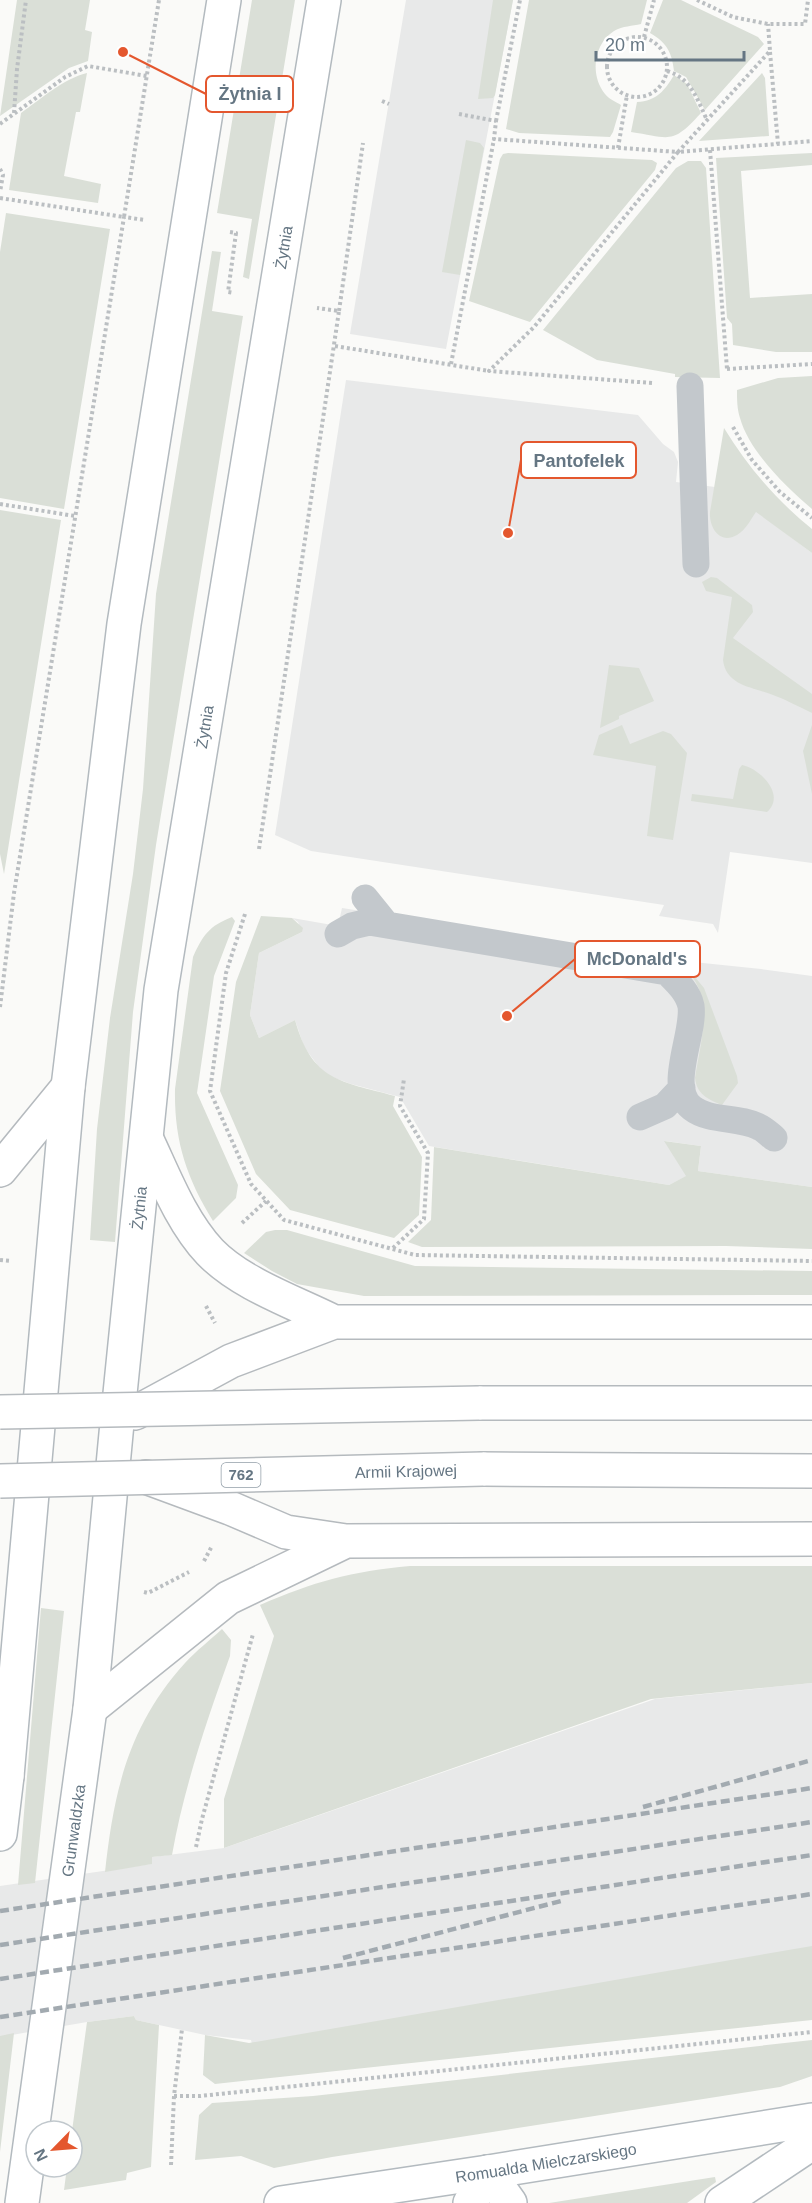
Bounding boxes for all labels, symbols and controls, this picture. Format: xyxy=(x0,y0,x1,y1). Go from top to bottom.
scale bar xyxy=(596,24,744,62)
text: 20 m xyxy=(605,35,645,55)
callout: Żytnia I xyxy=(206,76,293,112)
text: Żytnia I xyxy=(218,84,282,104)
street label: Żytnia xyxy=(271,224,296,270)
callout: Pantofelek xyxy=(521,442,636,478)
text: Pantofelek xyxy=(533,451,626,471)
street label: Żytnia xyxy=(192,704,217,750)
callout: McDonald's xyxy=(575,941,700,977)
text: McDonald's xyxy=(587,949,687,969)
street label: Żytnia xyxy=(128,1185,150,1231)
street label: Armii Krajowej xyxy=(355,1462,457,1481)
road number: 762 xyxy=(222,1463,260,1487)
street label: Grunwaldzka xyxy=(59,1783,89,1878)
north arrow xyxy=(24,2119,84,2179)
street label: Romualda Mielczarskiego xyxy=(454,2140,638,2186)
text: N xyxy=(31,2146,51,2164)

